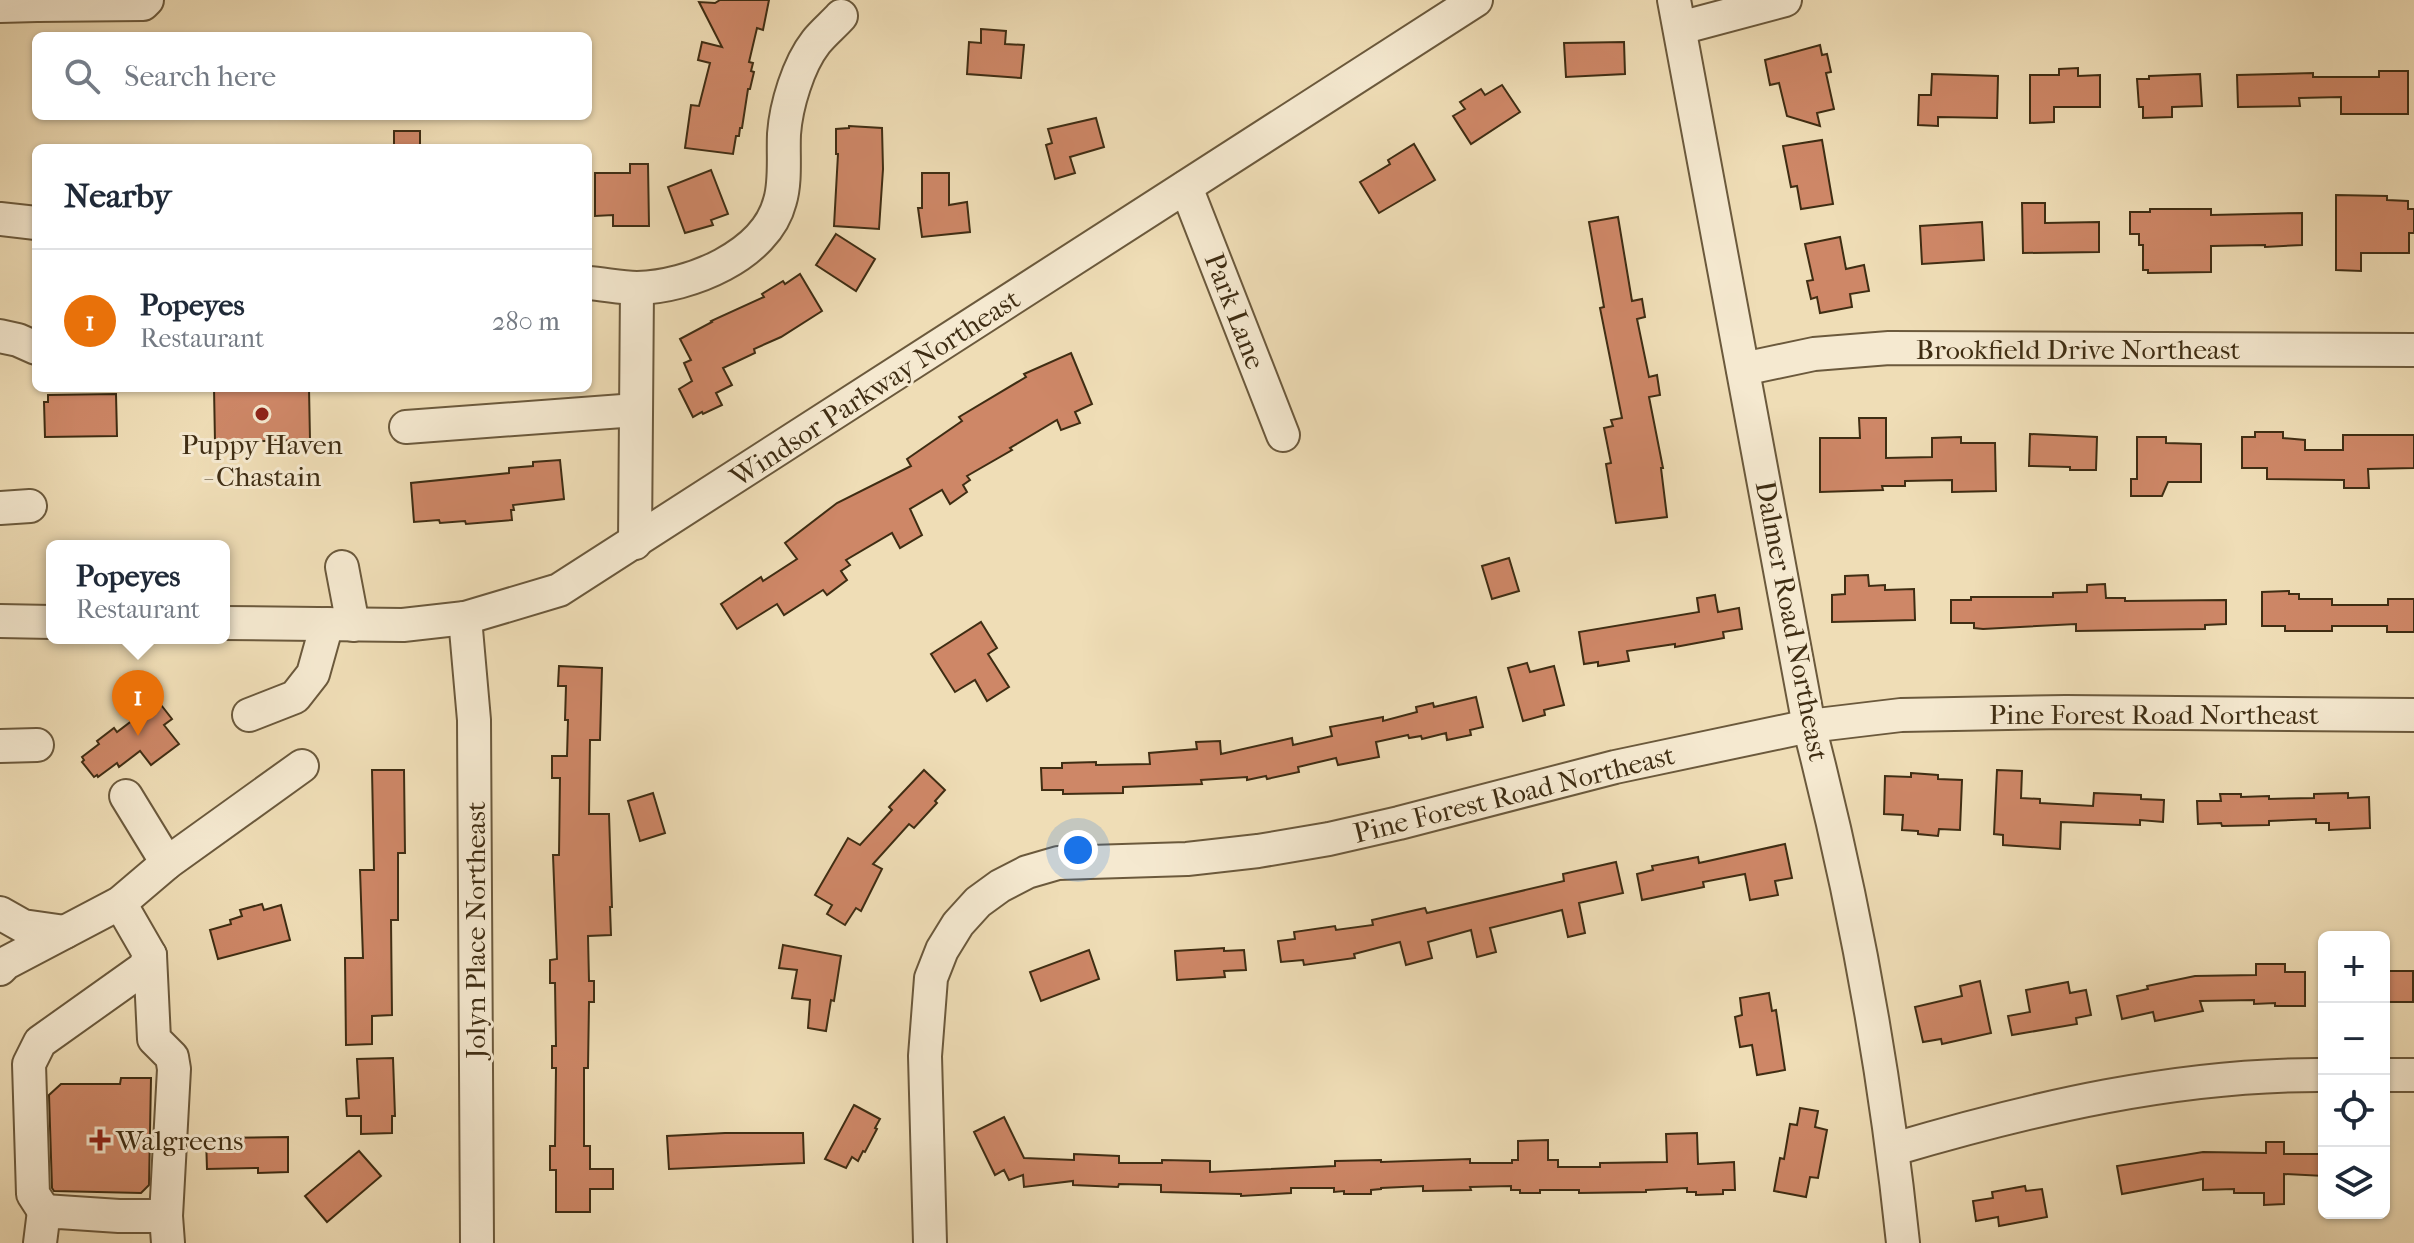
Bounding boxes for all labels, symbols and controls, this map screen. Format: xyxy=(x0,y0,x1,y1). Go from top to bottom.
search box xyxy=(32,32,592,120)
icon: search xyxy=(60,54,104,98)
text: Search here xyxy=(124,59,276,94)
text: Nearby xyxy=(64,176,171,216)
street label: Park Lane xyxy=(1198,248,1272,374)
street label: Windsor Parkway Northeast xyxy=(723,282,1026,495)
text: Popeyes xyxy=(140,288,245,323)
text: 1 xyxy=(85,306,95,337)
text: 280 m xyxy=(492,306,560,337)
text: Restaurant xyxy=(140,323,264,354)
street label: Brookfield Drive Northeast xyxy=(1916,333,2240,366)
marker: Puppy Haven - Chastain xyxy=(253,405,271,423)
place label: Puppy Haven - Chastain xyxy=(181,428,343,493)
street label: Dalmer Road Northeast xyxy=(1749,478,1835,764)
popup xyxy=(46,540,230,644)
text: Popeyes xyxy=(76,559,180,594)
text: Restaurant xyxy=(76,594,200,625)
pin: 1 xyxy=(112,670,164,736)
street label: Pine Forest Road Northeast xyxy=(1989,698,2319,731)
street label: Pine Forest Road Northeast xyxy=(1350,738,1678,850)
street label: Jolyn Place Northeast xyxy=(459,801,492,1061)
your location xyxy=(1058,830,1098,870)
map controls xyxy=(2318,931,2390,1219)
button: + xyxy=(2318,931,2390,1003)
button: − xyxy=(2318,1003,2390,1075)
button: locate xyxy=(2318,1075,2390,1147)
place label: Walgreens xyxy=(115,1124,243,1157)
marker: Walgreens xyxy=(91,1131,109,1149)
button: layers xyxy=(2318,1147,2390,1219)

